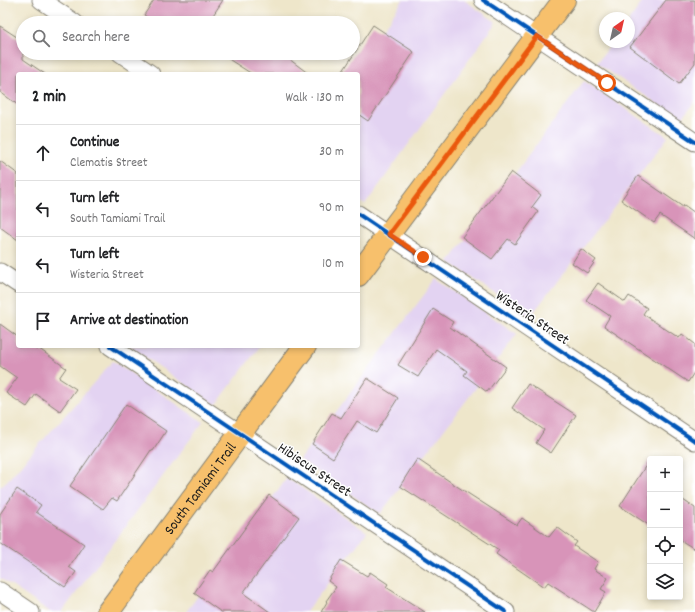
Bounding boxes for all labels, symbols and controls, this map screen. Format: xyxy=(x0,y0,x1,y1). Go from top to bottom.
north arrow xyxy=(599,12,635,48)
search box xyxy=(16,16,360,60)
icon: search xyxy=(30,27,52,49)
text: Search here xyxy=(62,27,130,49)
route start xyxy=(598,74,616,92)
text: 2 min xyxy=(32,86,66,110)
text: Walk · 130 m xyxy=(285,89,344,108)
text: Continue xyxy=(70,132,119,154)
icon: ahead xyxy=(32,142,54,164)
text: 30 m xyxy=(319,143,344,162)
text: Clematis Street xyxy=(70,154,147,173)
text: Turn left xyxy=(70,188,119,210)
icon: left xyxy=(32,198,54,220)
text: 90 m xyxy=(319,199,344,218)
text: South Tamiami Trail xyxy=(70,210,165,229)
text: Turn left xyxy=(70,244,119,266)
route end xyxy=(414,248,432,266)
icon: left xyxy=(32,254,54,276)
text: 10 m xyxy=(322,255,344,274)
text: Wisteria Street xyxy=(70,266,144,285)
street label: Wisteria Street xyxy=(490,286,574,352)
icon: arrive xyxy=(32,310,54,332)
text: Arrive at destination xyxy=(70,310,188,332)
street label: South Tamiami Trail xyxy=(160,438,243,540)
street label: Hibiscus Street xyxy=(273,438,356,504)
map controls xyxy=(647,456,683,600)
button: + xyxy=(647,456,683,492)
button: − xyxy=(647,492,683,528)
button: locate xyxy=(647,528,683,564)
button: layers xyxy=(647,564,683,600)

